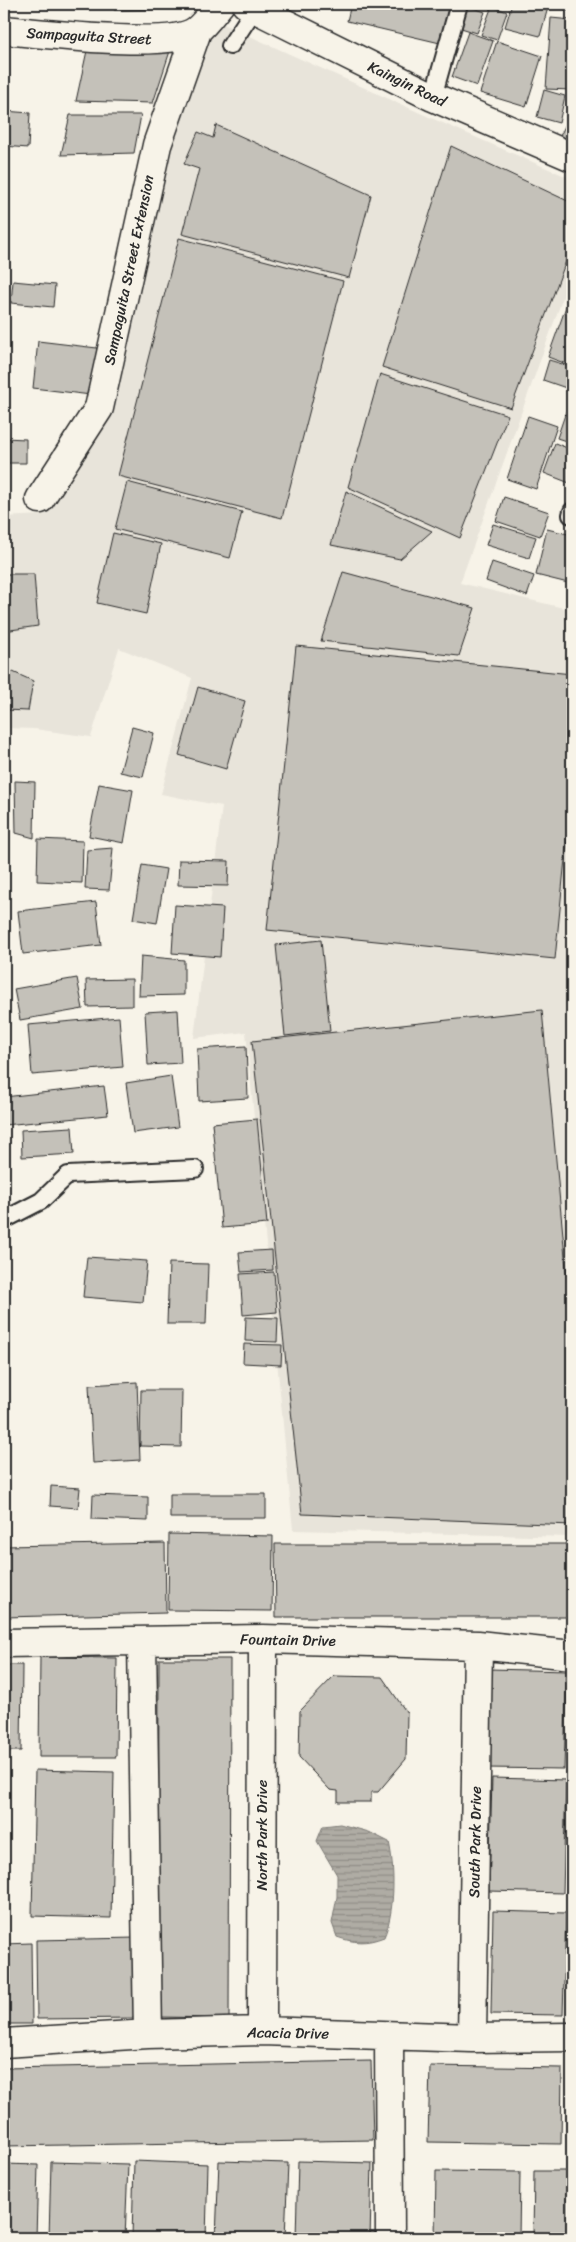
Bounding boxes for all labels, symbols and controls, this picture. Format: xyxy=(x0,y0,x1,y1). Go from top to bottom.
street label: Sampaguita Street xyxy=(26,20,153,52)
street label: Kaingin Road xyxy=(363,54,452,115)
street label: Sampaguita Street Extension xyxy=(96,173,162,367)
street label: Fountain Drive xyxy=(240,1626,336,1654)
street label: North Park Drive xyxy=(249,1779,275,1890)
street label: South Park Drive xyxy=(461,1786,489,1898)
street label: Acacia Drive xyxy=(246,2019,329,2047)

